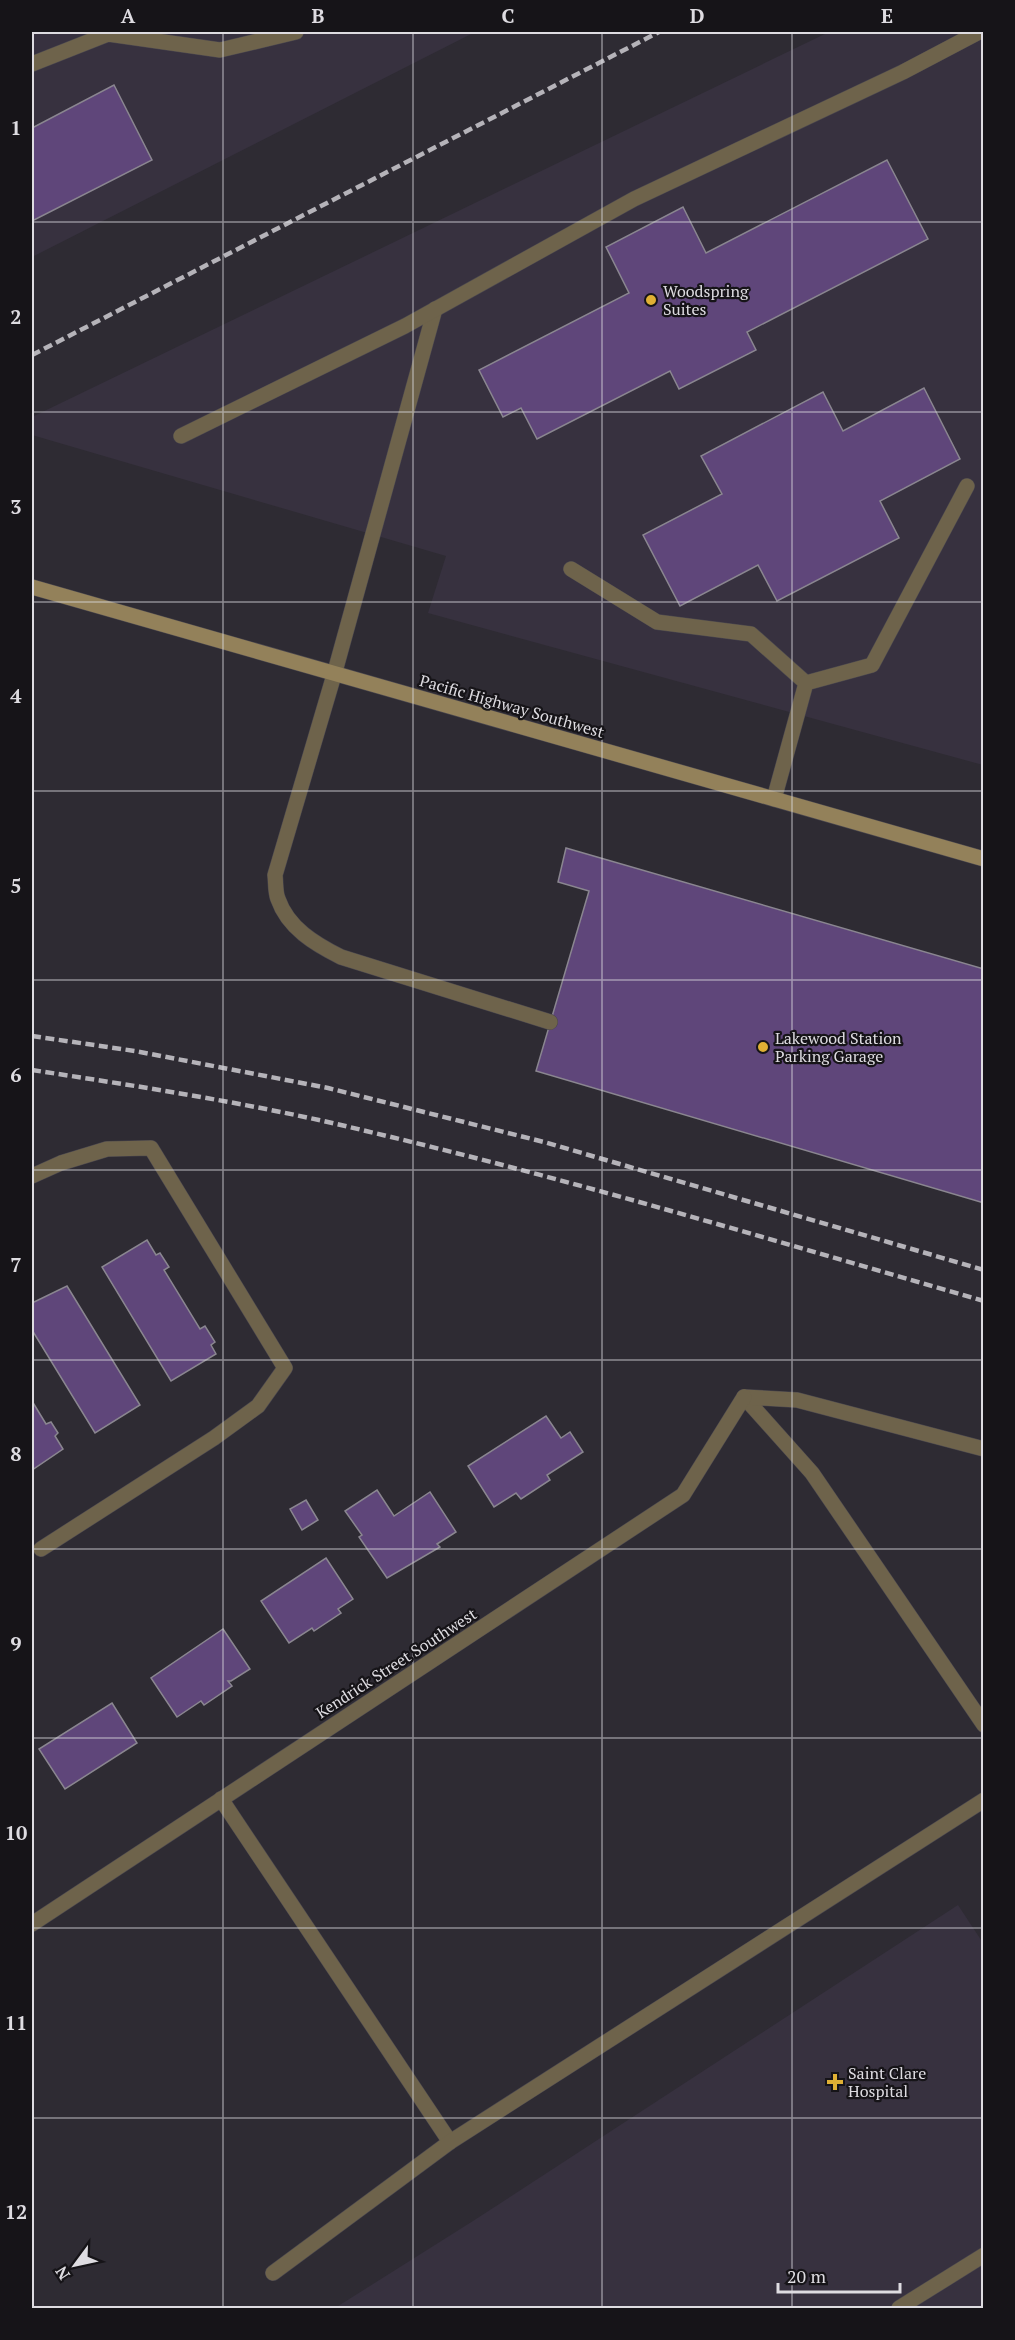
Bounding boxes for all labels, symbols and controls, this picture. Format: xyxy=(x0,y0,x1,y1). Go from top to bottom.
text: A xyxy=(121,2,136,29)
text: B xyxy=(312,2,325,29)
text: C xyxy=(501,2,515,29)
text: D xyxy=(690,2,704,29)
text: E xyxy=(881,2,893,29)
text: 1 xyxy=(10,114,22,141)
place label: Woodspring Suites xyxy=(663,280,749,320)
marker: Woodspring Suites xyxy=(644,293,658,307)
text: 2 xyxy=(10,303,22,330)
text: 3 xyxy=(10,493,22,520)
street label: Pacific Highway Southwest xyxy=(417,669,607,743)
text: 4 xyxy=(10,682,22,709)
text: 5 xyxy=(10,872,22,899)
place label: Lakewood Station Parking Garage xyxy=(775,1027,902,1067)
marker: Lakewood Station Parking Garage xyxy=(756,1040,770,1054)
text: 6 xyxy=(10,1061,22,1088)
text: 7 xyxy=(10,1251,22,1278)
text: 8 xyxy=(10,1440,22,1467)
street label: Kendrick Street Southwest xyxy=(311,1603,481,1723)
text: 9 xyxy=(10,1630,22,1657)
text: 10 xyxy=(5,1819,27,1846)
text: 11 xyxy=(5,2009,27,2036)
place label: Saint Clare Hospital xyxy=(848,2062,926,2102)
marker: Saint Clare Hospital xyxy=(826,2073,844,2091)
text: 12 xyxy=(5,2198,27,2225)
north arrow xyxy=(45,2235,105,2295)
scale bar xyxy=(778,2256,900,2294)
text: N xyxy=(50,2262,75,2284)
text: 20 m xyxy=(787,2264,827,2288)

